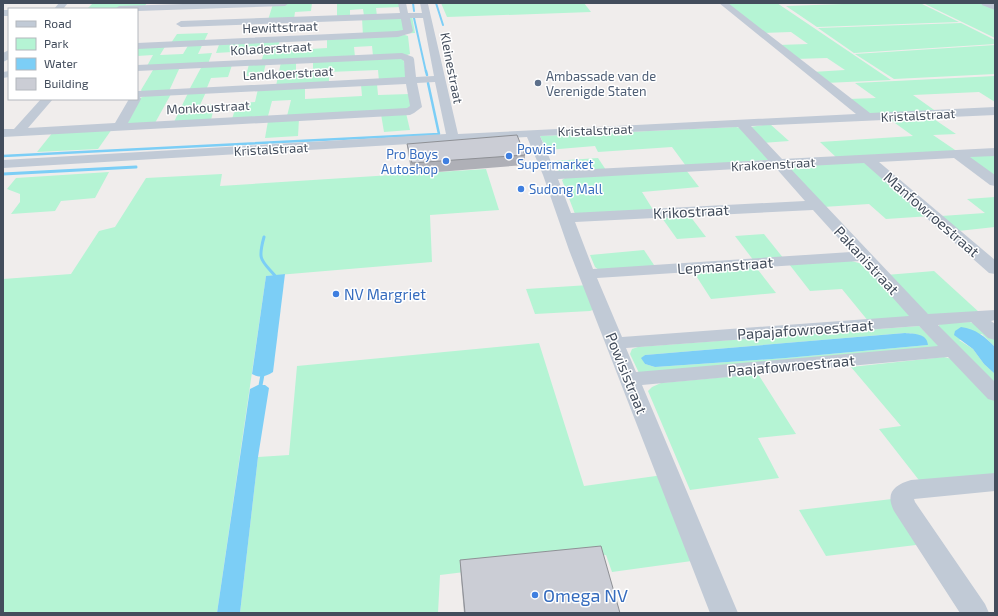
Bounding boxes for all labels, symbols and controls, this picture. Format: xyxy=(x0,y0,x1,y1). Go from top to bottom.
legend xyxy=(8,8,138,100)
text: Road xyxy=(44,16,72,30)
street label: Hewittstraat xyxy=(242,18,318,36)
street label: Kleinestraat xyxy=(437,31,467,105)
text: Park xyxy=(44,36,69,50)
street label: Koladerstraat xyxy=(230,38,312,58)
text: Water xyxy=(44,56,78,70)
street label: Landkoerstraat xyxy=(242,63,334,83)
place label: Ambassade van de Verenigde Staten xyxy=(546,68,656,99)
text: Building xyxy=(44,76,89,90)
marker: Ambassade van de Verenigde Staten xyxy=(533,78,543,88)
street label: Monkoustraat xyxy=(166,97,250,117)
street label: Kristalstraat xyxy=(880,105,956,125)
street label: Kristalstraat xyxy=(557,121,633,139)
street label: Kristalstraat xyxy=(233,139,309,159)
place label: Powisi Supermarket xyxy=(517,141,594,172)
place label: Pro Boys Autoshop xyxy=(381,146,438,177)
marker: Powisi Supermarket xyxy=(504,151,514,161)
street label: Krakoenstraat xyxy=(730,154,816,174)
marker: Pro Boys Autoshop xyxy=(441,156,451,166)
street label: Manfowroestraat xyxy=(881,168,984,260)
place label: Sudong Mall xyxy=(529,181,603,197)
marker: Sudong Mall xyxy=(516,184,526,194)
street label: Krikostraat xyxy=(653,200,730,222)
street label: Pakanistraat xyxy=(831,222,903,298)
street label: Lepmanstraat xyxy=(676,253,774,277)
place label: NV Margriet xyxy=(344,285,426,303)
marker: NV Margriet xyxy=(331,289,341,299)
street label: Papajafowroestraat xyxy=(736,315,874,344)
street label: Powisistraat xyxy=(603,330,652,417)
street label: Paajafowroestraat xyxy=(727,350,856,381)
place label: Omega NV xyxy=(543,584,628,606)
marker: Omega NV xyxy=(530,590,540,600)

